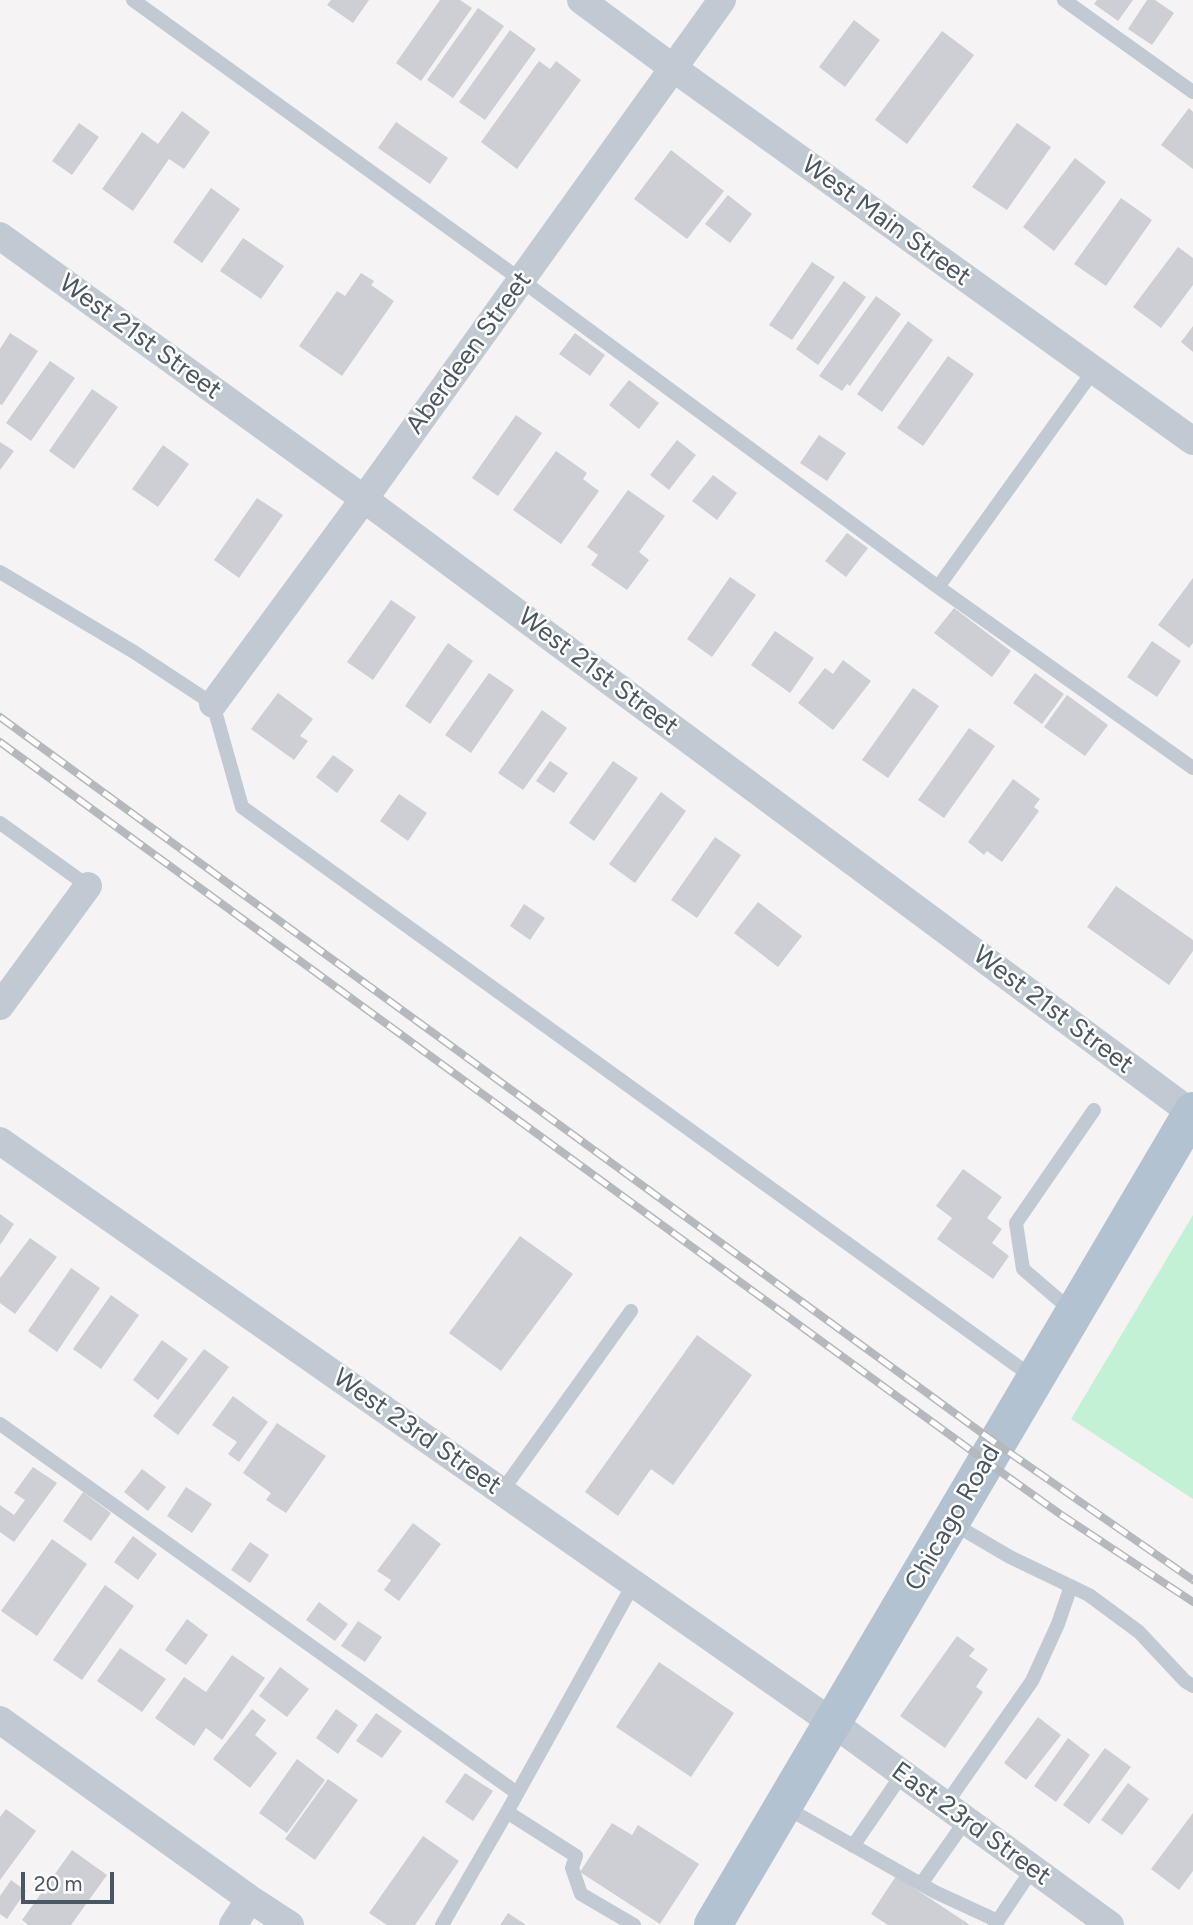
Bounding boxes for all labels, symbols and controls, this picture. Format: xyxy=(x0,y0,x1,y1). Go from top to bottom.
street label: West Main Street xyxy=(795,149,977,293)
street label: Aberdeen Street xyxy=(400,266,538,440)
street label: West 21st Street xyxy=(53,268,227,406)
street label: West 21st Street xyxy=(512,601,684,743)
street label: West 21st Street xyxy=(967,939,1139,1081)
street label: West 23rd Street xyxy=(327,1362,507,1502)
street label: Chicago Road xyxy=(899,1440,1007,1596)
street label: East 23rd Street xyxy=(885,1756,1057,1892)
scale bar xyxy=(24,1858,117,1902)
text: 20 m xyxy=(34,1871,82,1896)

